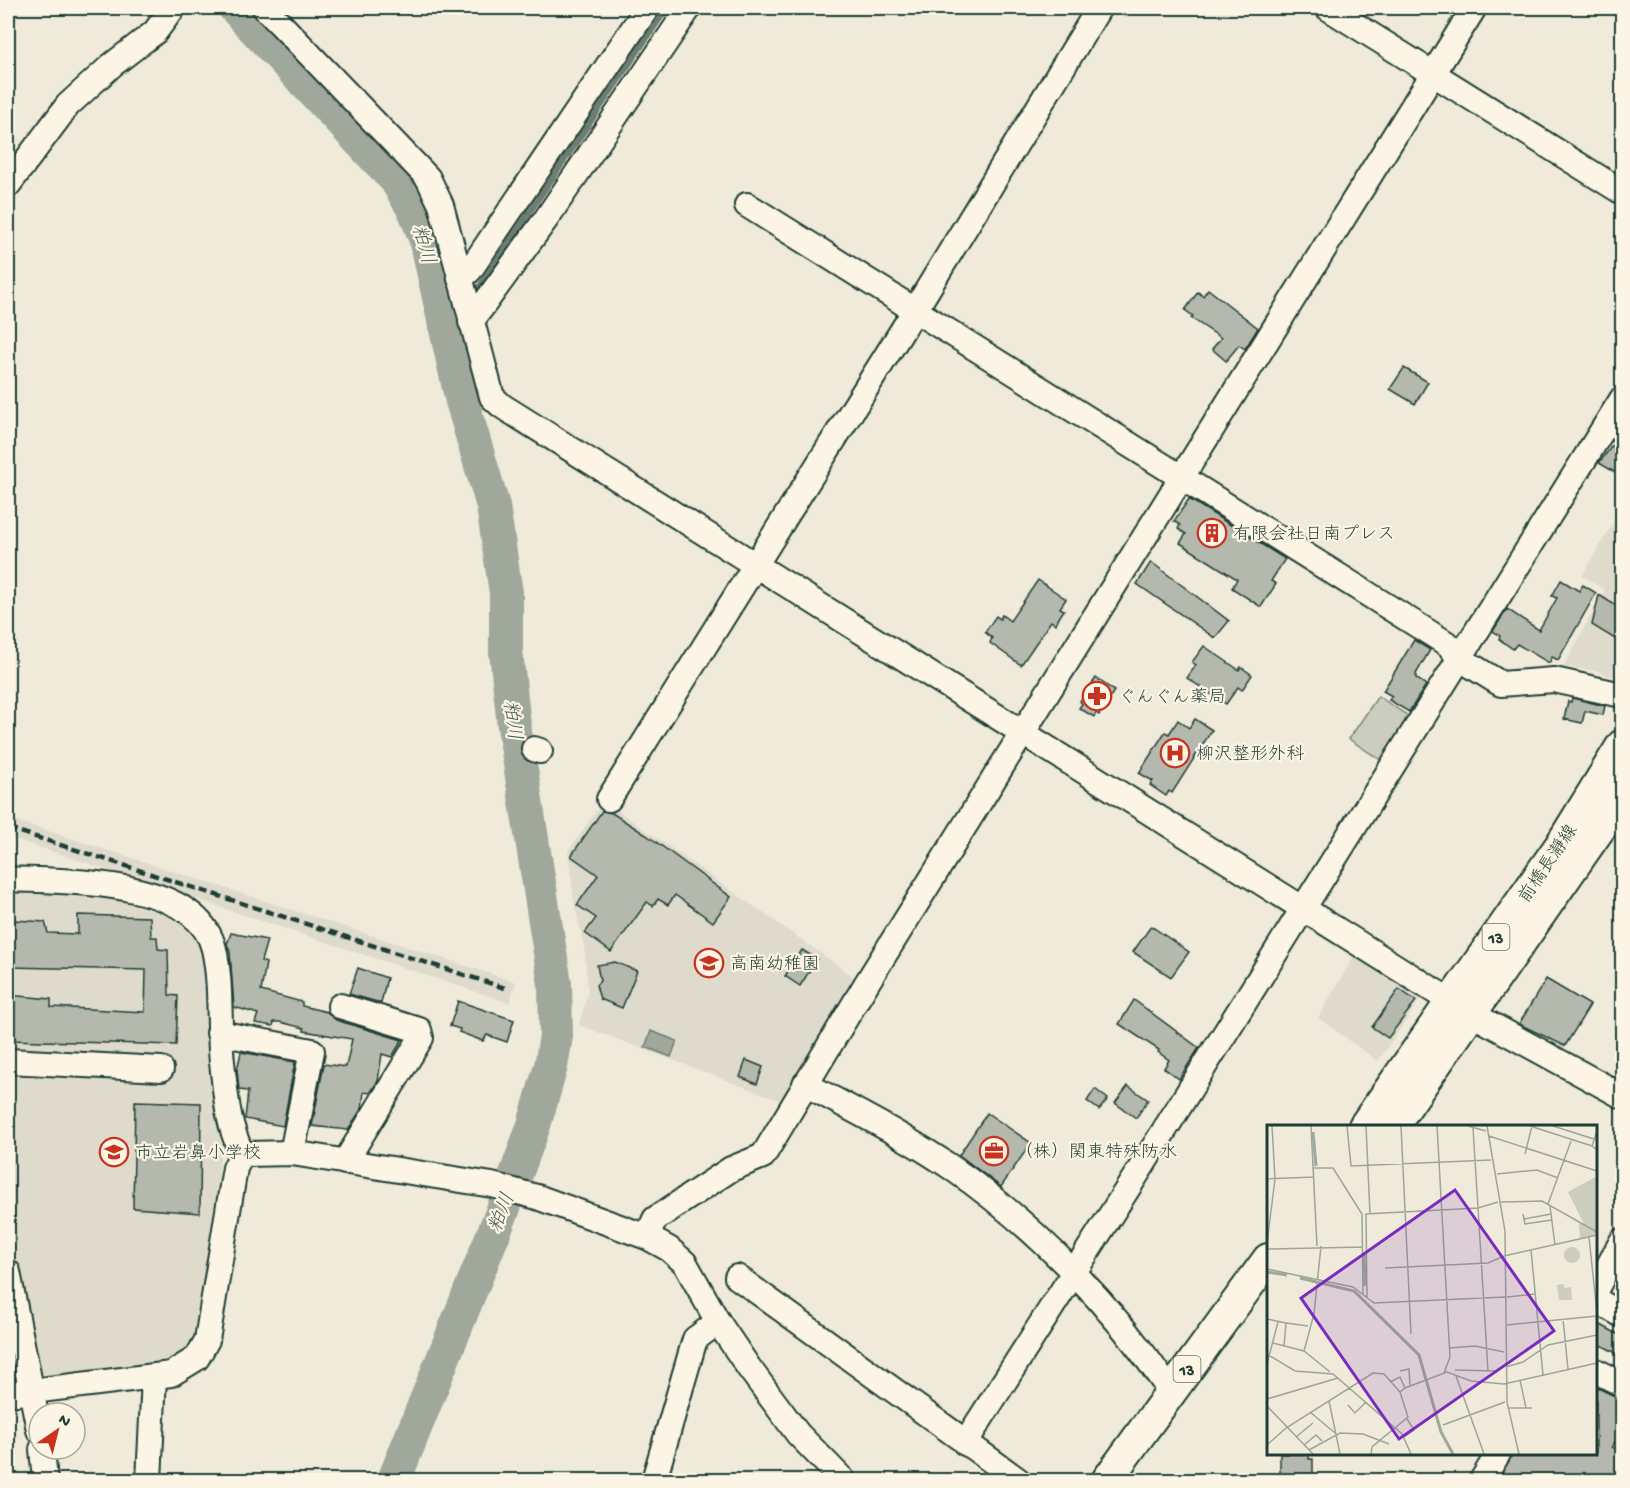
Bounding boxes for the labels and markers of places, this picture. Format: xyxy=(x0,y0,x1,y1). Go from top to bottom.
building icon: 有限会社日南プレス xyxy=(1196,517,1228,549)
place label: 有限会社日南プレス xyxy=(1233,524,1395,546)
pharmacy icon: ぐんぐん薬局 xyxy=(1081,680,1113,712)
place label: ぐんぐん薬局 xyxy=(1118,687,1226,709)
hospital icon: 柳沢整形外科 xyxy=(1159,737,1191,769)
place label: 柳沢整形外科 xyxy=(1196,744,1304,766)
school or university icon: 高南幼稚園 xyxy=(693,947,725,979)
place label: 高南幼稚園 xyxy=(730,954,820,976)
office icon: （株）関東特殊防水 xyxy=(978,1135,1010,1167)
school or university icon: 市立岩鼻小学校 xyxy=(98,1136,130,1168)
place label: （株）関東特殊防水 xyxy=(1015,1141,1177,1164)
place label: 市立岩鼻小学校 xyxy=(135,1143,261,1165)

